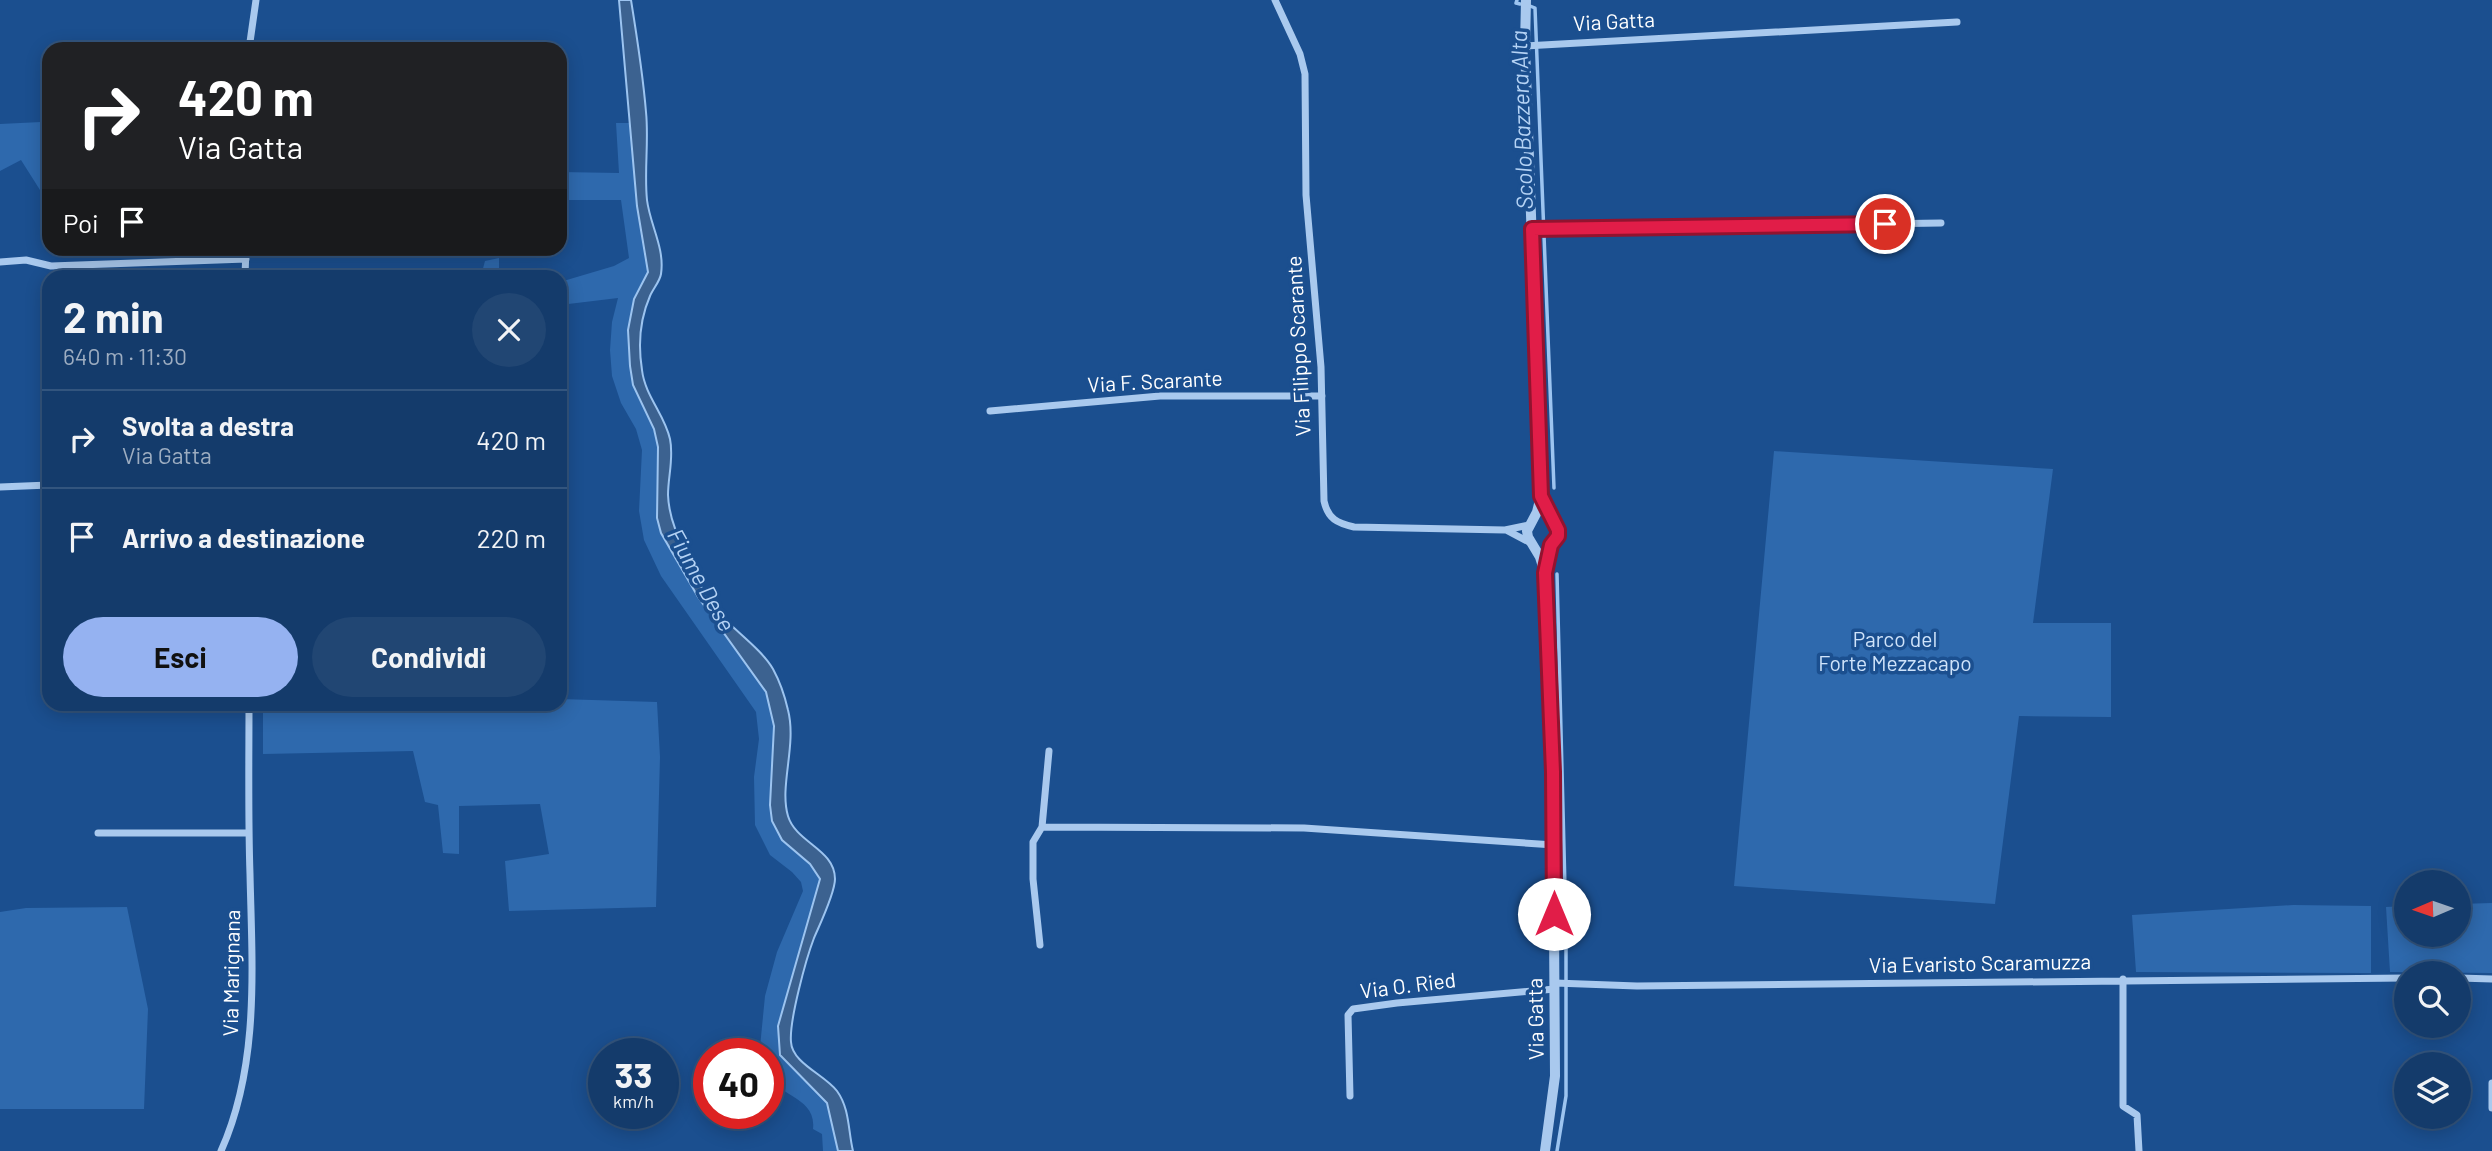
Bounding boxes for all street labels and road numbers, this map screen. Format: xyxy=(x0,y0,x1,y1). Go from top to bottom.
street label: Via Gatta xyxy=(1572,6,1656,35)
street label: Via Filippo Scarante xyxy=(1280,255,1315,437)
street label: Via F. Scarante xyxy=(1087,364,1223,397)
street label: Via Marignana xyxy=(217,909,244,1037)
street label: Via Evaristo Scaramuzza xyxy=(1869,948,2091,977)
street label: Via O. Ried xyxy=(1358,966,1457,1003)
street label: Via Gatta xyxy=(1521,978,1548,1060)

